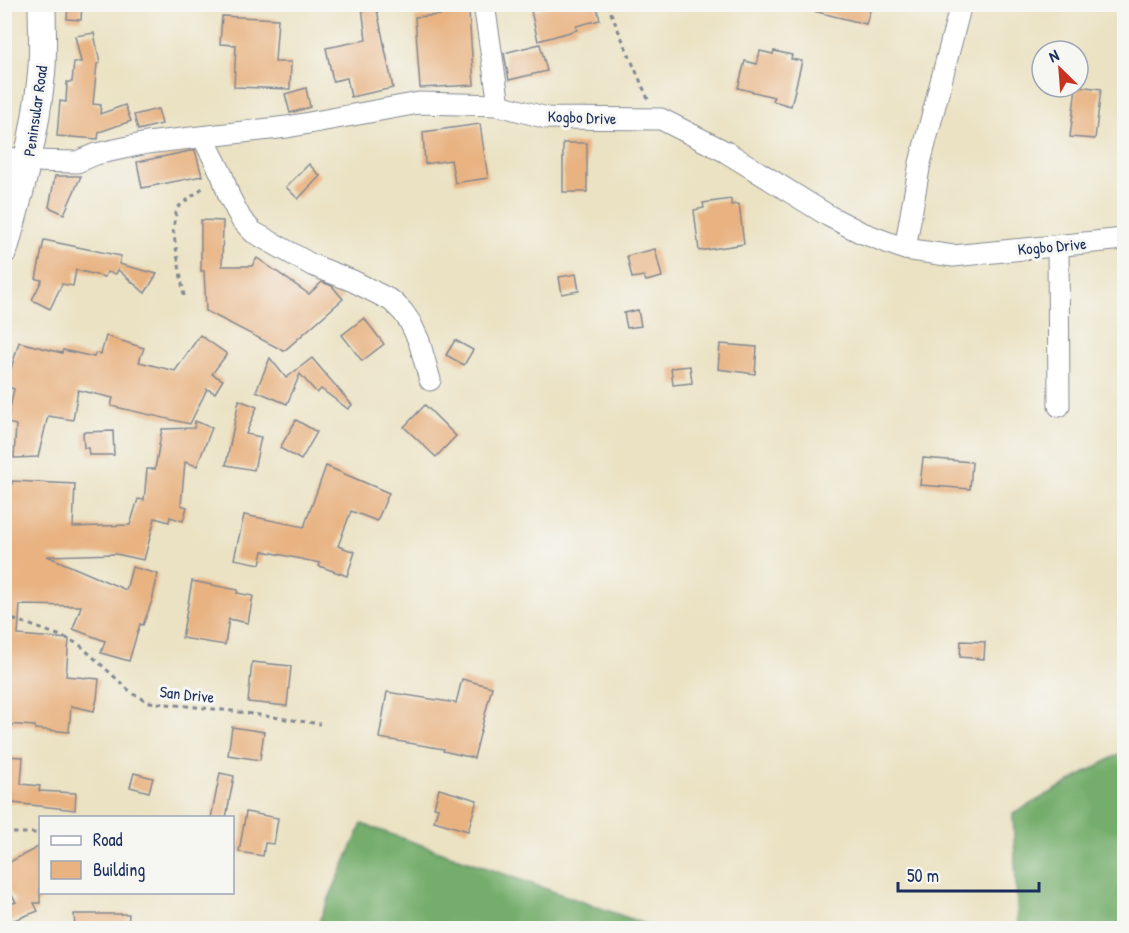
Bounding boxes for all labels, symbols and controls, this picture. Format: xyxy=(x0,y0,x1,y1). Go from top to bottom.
north arrow xyxy=(1030,39,1090,99)
text: N xyxy=(1045,43,1063,67)
street label: Peninsular Road xyxy=(18,64,52,158)
street label: Kogbo Drive xyxy=(547,105,617,129)
street label: Kogbo Drive xyxy=(1017,232,1088,260)
street label: San Drive xyxy=(159,680,216,708)
legend xyxy=(39,816,234,894)
text: Road xyxy=(93,827,123,852)
scale bar xyxy=(898,855,1039,893)
text: Building xyxy=(93,857,145,882)
text: 50 m xyxy=(907,863,939,888)

